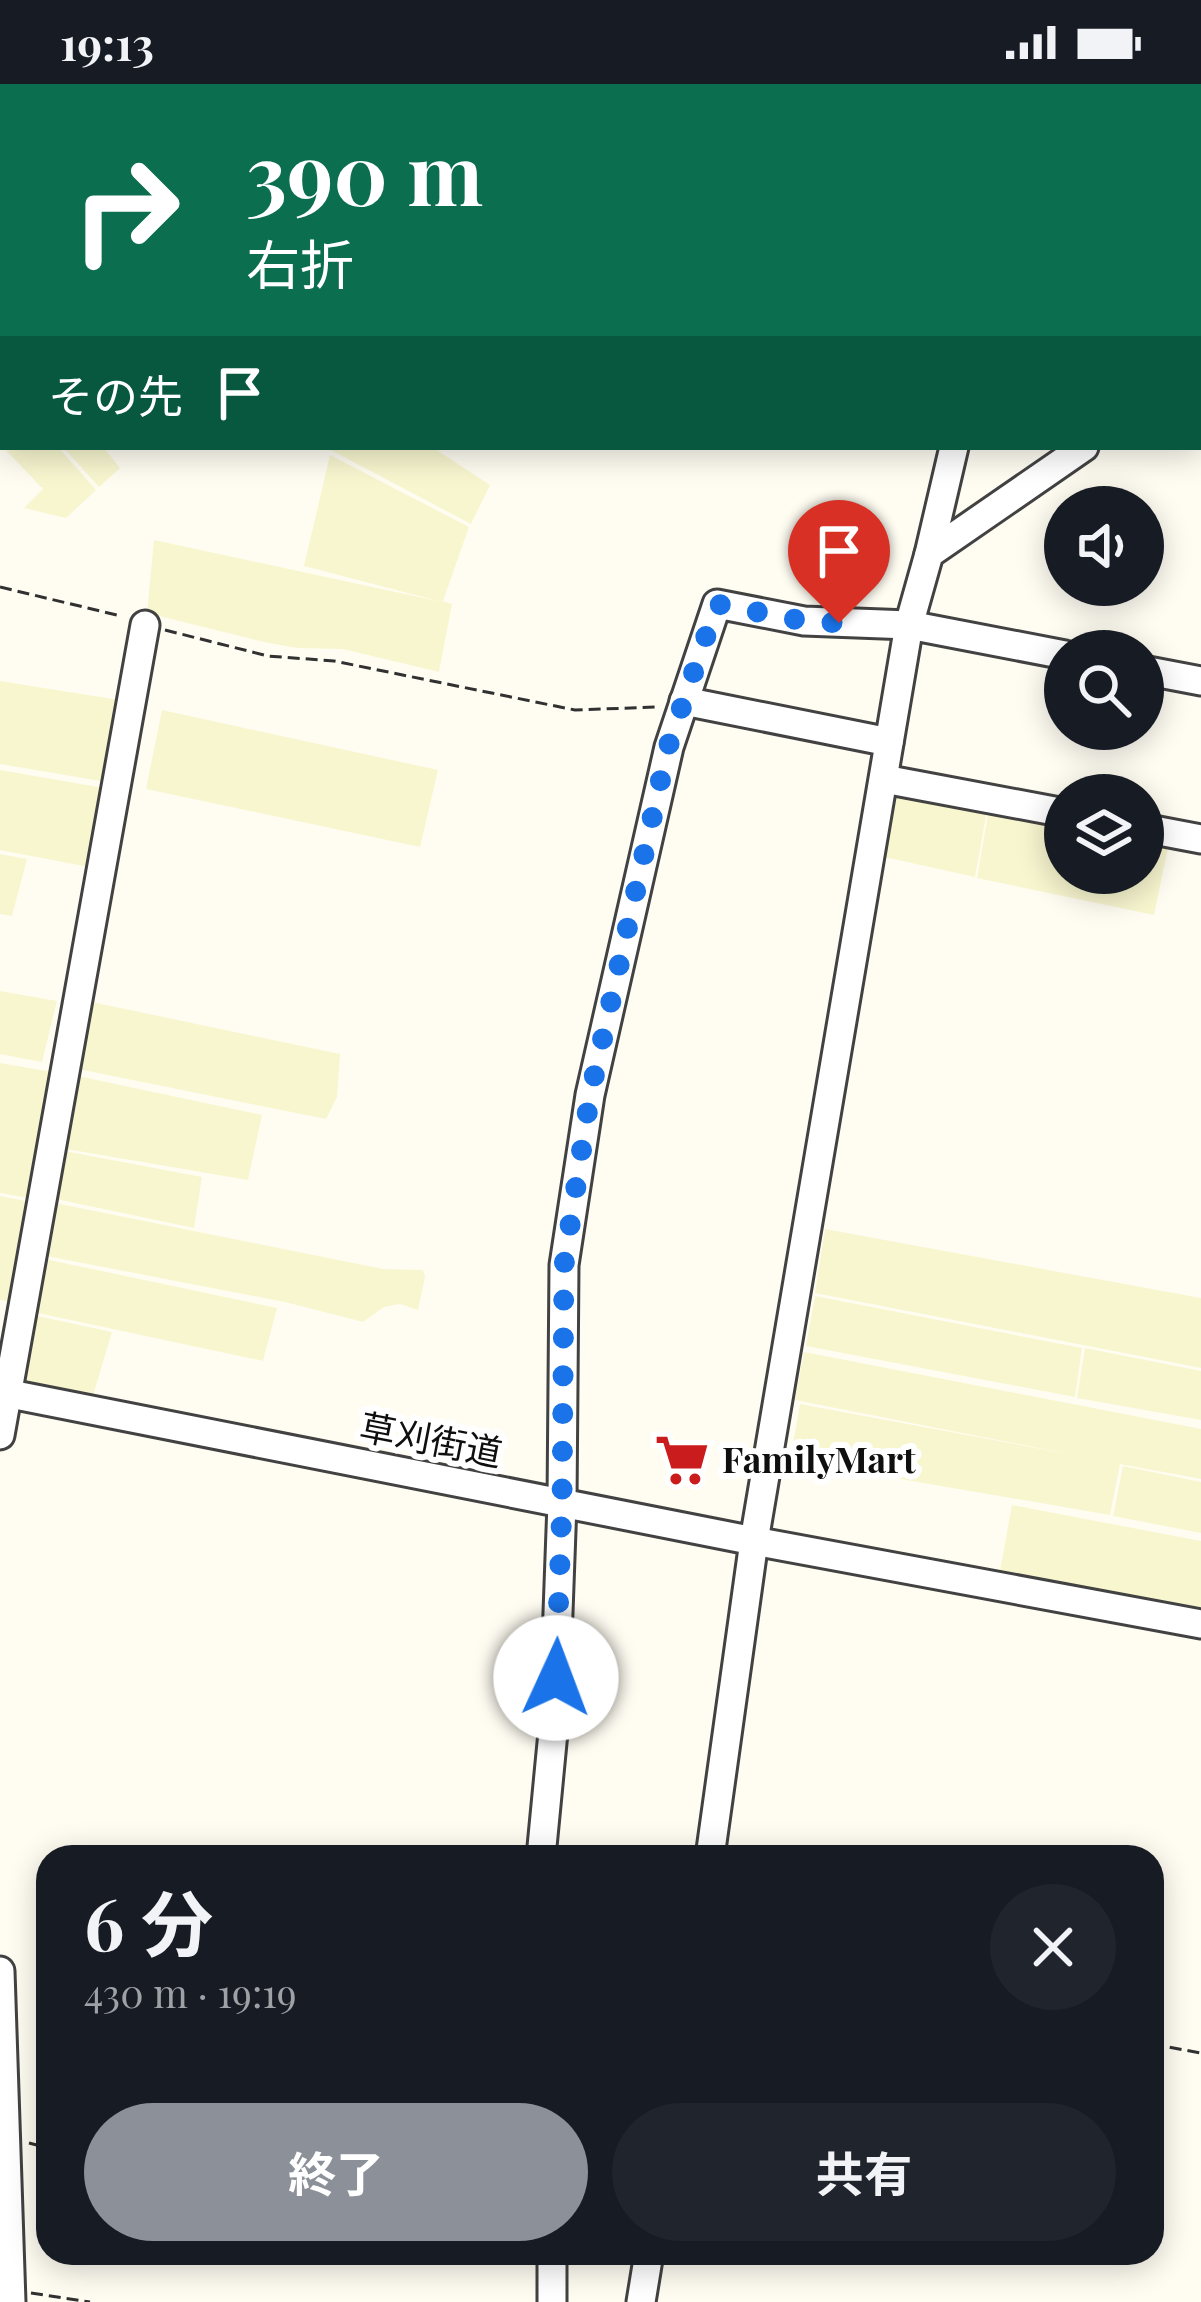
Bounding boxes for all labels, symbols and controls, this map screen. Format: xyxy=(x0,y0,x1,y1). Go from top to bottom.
text: 19:13 xyxy=(60,12,154,72)
text: 390 m xyxy=(246,115,483,227)
icon: right xyxy=(48,132,204,288)
text: 右折 xyxy=(246,227,354,299)
icon: arrive xyxy=(207,360,273,426)
text: その先 xyxy=(48,364,183,424)
map controls xyxy=(1044,486,1164,894)
button: sound xyxy=(1044,486,1164,606)
pin xyxy=(788,500,890,623)
icon: arrive xyxy=(806,518,872,584)
button: search xyxy=(1044,630,1164,750)
button: layers xyxy=(1044,774,1164,894)
street label: 草刈街道 xyxy=(356,1401,507,1475)
supermarket icon: FamilyMart xyxy=(653,1431,711,1489)
place label: FamilyMart xyxy=(722,1434,916,1482)
position arrow xyxy=(493,1615,619,1741)
text: 6 分 xyxy=(84,1873,213,1969)
button: close xyxy=(990,1884,1116,2010)
text: 430 m · 19:19 xyxy=(84,1966,297,2018)
button: 終了 xyxy=(84,2103,588,2241)
button: 共有 xyxy=(612,2103,1116,2241)

